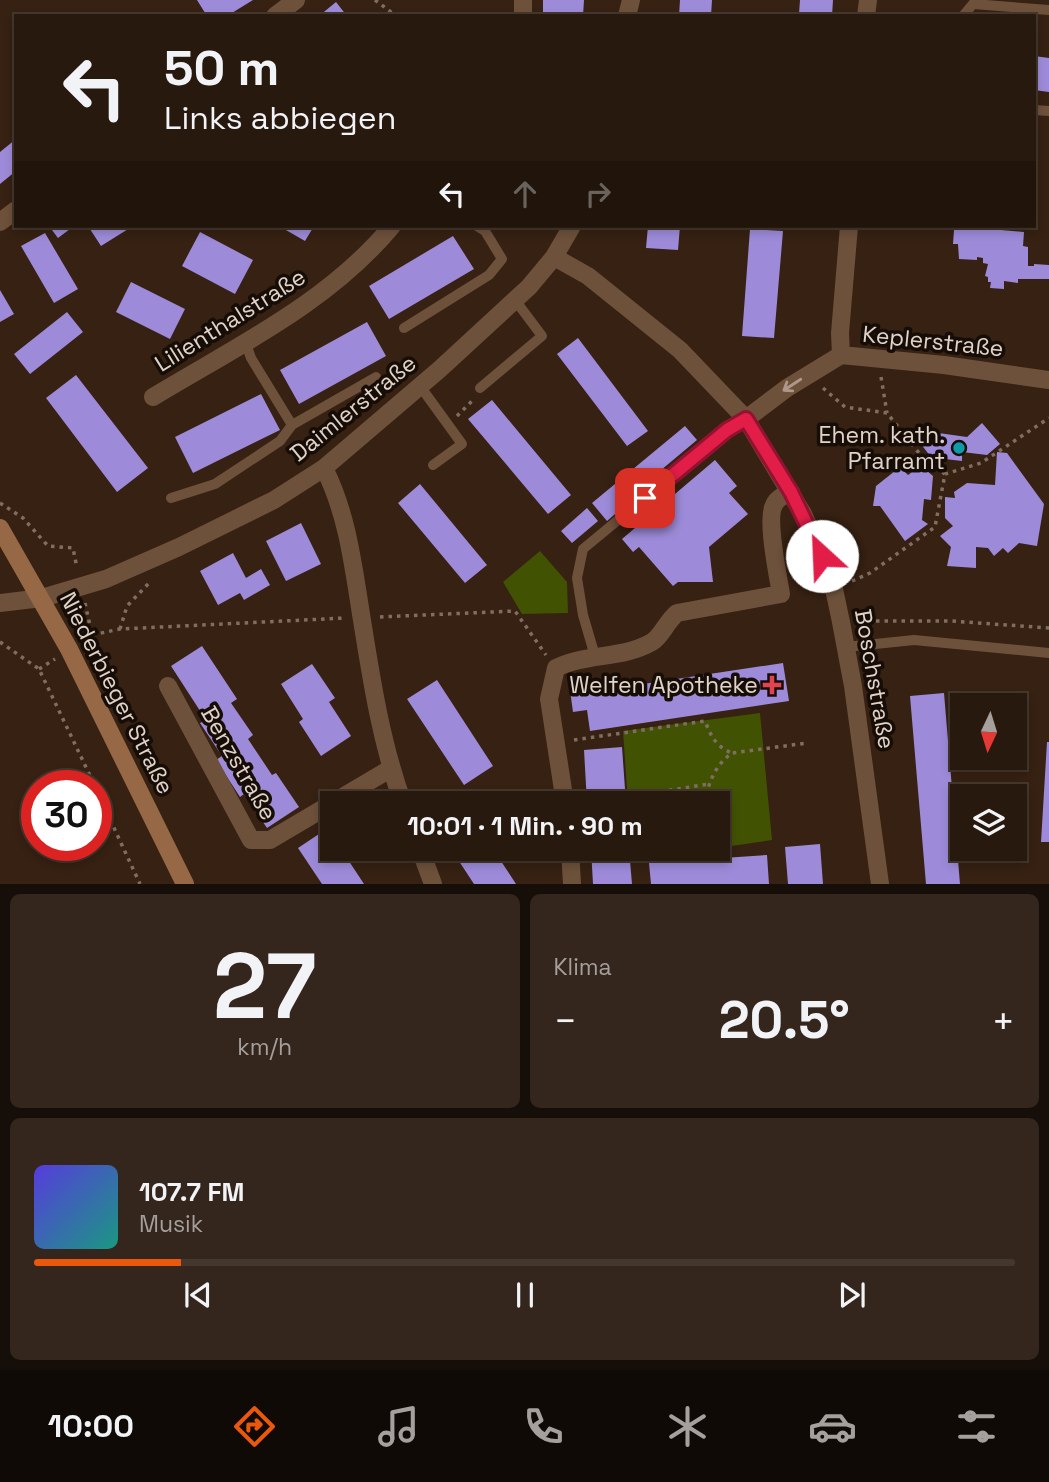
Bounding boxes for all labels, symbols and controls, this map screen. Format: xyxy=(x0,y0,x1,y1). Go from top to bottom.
text: 50 m xyxy=(164,37,279,99)
icon: left xyxy=(49,42,140,133)
text: Links abbiegen xyxy=(164,98,396,138)
icon: left xyxy=(433,175,471,213)
icon: ahead xyxy=(506,175,544,213)
icon: right xyxy=(579,175,617,213)
street label: Lilienthalstraße xyxy=(149,262,311,378)
street label: Keplerstraße xyxy=(861,319,1005,363)
street label: Daimlerstraße xyxy=(284,348,422,468)
one-way arrow xyxy=(783,378,802,393)
place label: Ehem. kath. Pfarramt xyxy=(818,420,945,476)
marker: Ehem. kath. Pfarramt xyxy=(951,440,967,456)
pin xyxy=(615,468,675,528)
icon: arrive xyxy=(626,479,664,517)
position arrow xyxy=(785,519,859,593)
street label: Niederbieger Straße xyxy=(53,587,181,799)
street label: Boschstraße xyxy=(848,607,902,751)
place label: Welfen Apotheke xyxy=(569,670,758,700)
marker: Welfen Apotheke xyxy=(764,677,780,693)
north arrow xyxy=(950,693,1027,770)
map controls xyxy=(950,693,1027,861)
street label: Benzstraße xyxy=(194,701,284,825)
speed limit sign: 30 xyxy=(21,770,112,861)
button: layers xyxy=(950,784,1027,861)
text: 10:01 · 1 Min. · 90 m xyxy=(407,809,643,843)
text: 27 xyxy=(213,928,317,1045)
text: Klima xyxy=(554,952,612,982)
text: 20.5° xyxy=(719,987,850,1053)
text: − xyxy=(554,997,577,1045)
text: + xyxy=(991,997,1015,1045)
text: km/h xyxy=(237,1032,292,1062)
text: 107.7 FM xyxy=(139,1175,244,1209)
text: Musik xyxy=(139,1209,203,1239)
icon: previous xyxy=(179,1276,217,1314)
icon: pause xyxy=(506,1276,544,1314)
icon: next xyxy=(833,1276,871,1314)
icon: directions xyxy=(230,1402,279,1451)
icon: music xyxy=(374,1402,423,1451)
icon: phone xyxy=(519,1402,568,1451)
icon: climate xyxy=(663,1402,712,1451)
icon: car xyxy=(808,1402,857,1451)
icon: filters xyxy=(952,1402,1001,1451)
text: 10:00 xyxy=(48,1406,134,1446)

